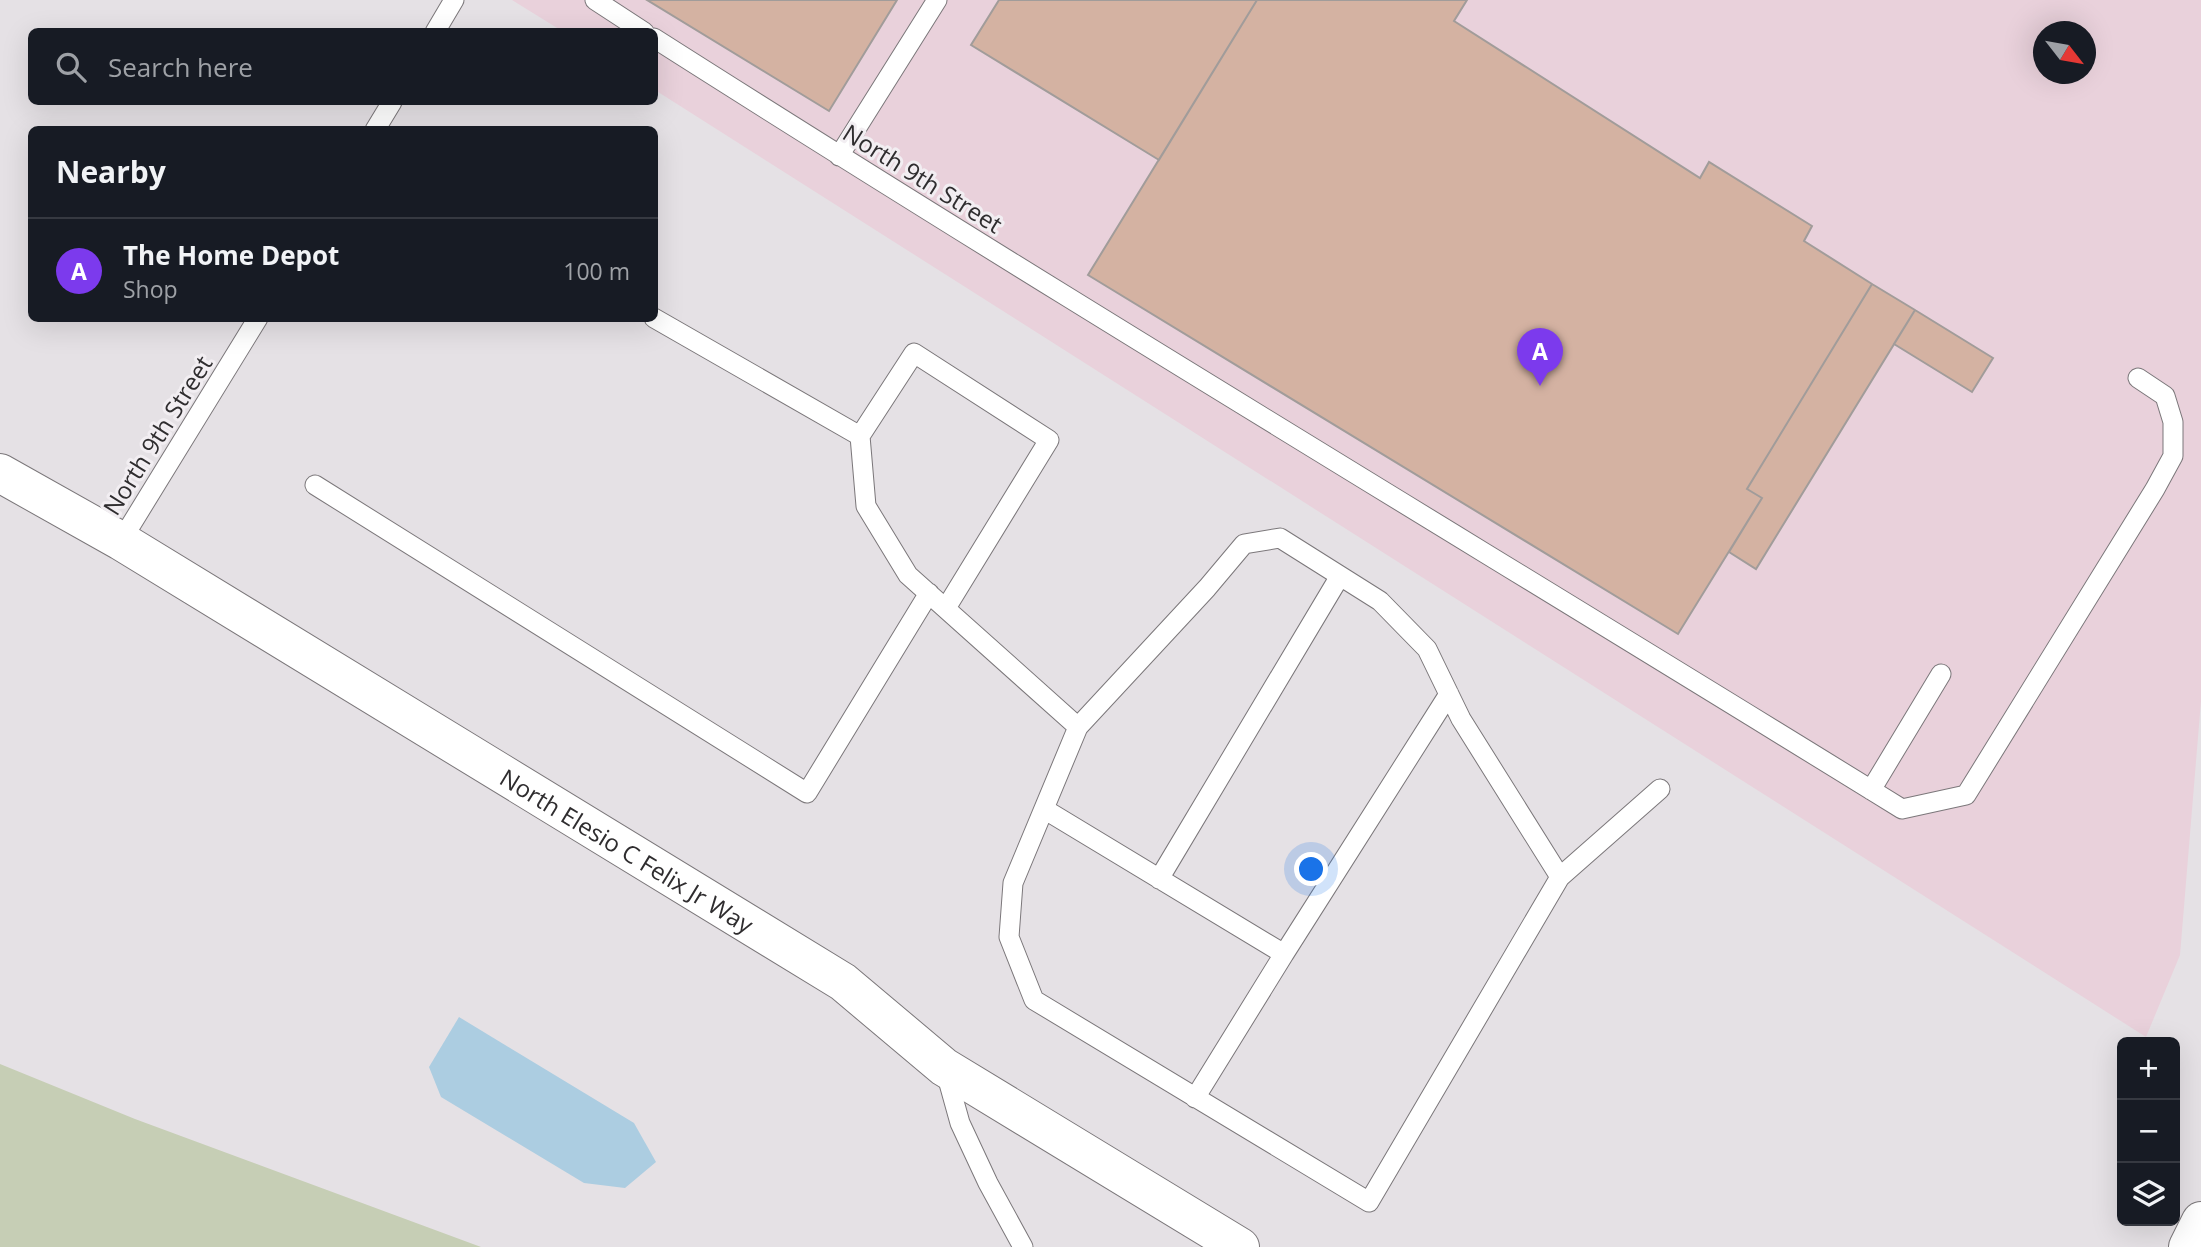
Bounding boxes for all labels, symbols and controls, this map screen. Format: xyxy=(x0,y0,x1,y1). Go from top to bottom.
north arrow xyxy=(2033,21,2096,84)
search box xyxy=(28,28,658,105)
icon: search xyxy=(52,48,90,86)
text: Search here xyxy=(108,49,253,85)
street label: North 9th Street xyxy=(837,116,1009,240)
text: Nearby xyxy=(56,151,166,192)
text: The Home Depot xyxy=(123,237,339,273)
text: A xyxy=(71,255,87,287)
text: 100 m xyxy=(563,255,630,287)
text: Shop xyxy=(123,273,178,305)
pin: A xyxy=(1517,328,1563,386)
street label: North 9th Street xyxy=(95,349,219,521)
street label: North Elesio C Felix Jr Way xyxy=(494,760,761,941)
your location xyxy=(1294,852,1328,886)
map controls xyxy=(2117,1037,2180,1226)
button: + xyxy=(2117,1037,2180,1100)
button: − xyxy=(2117,1100,2180,1163)
button: layers xyxy=(2117,1163,2180,1226)

